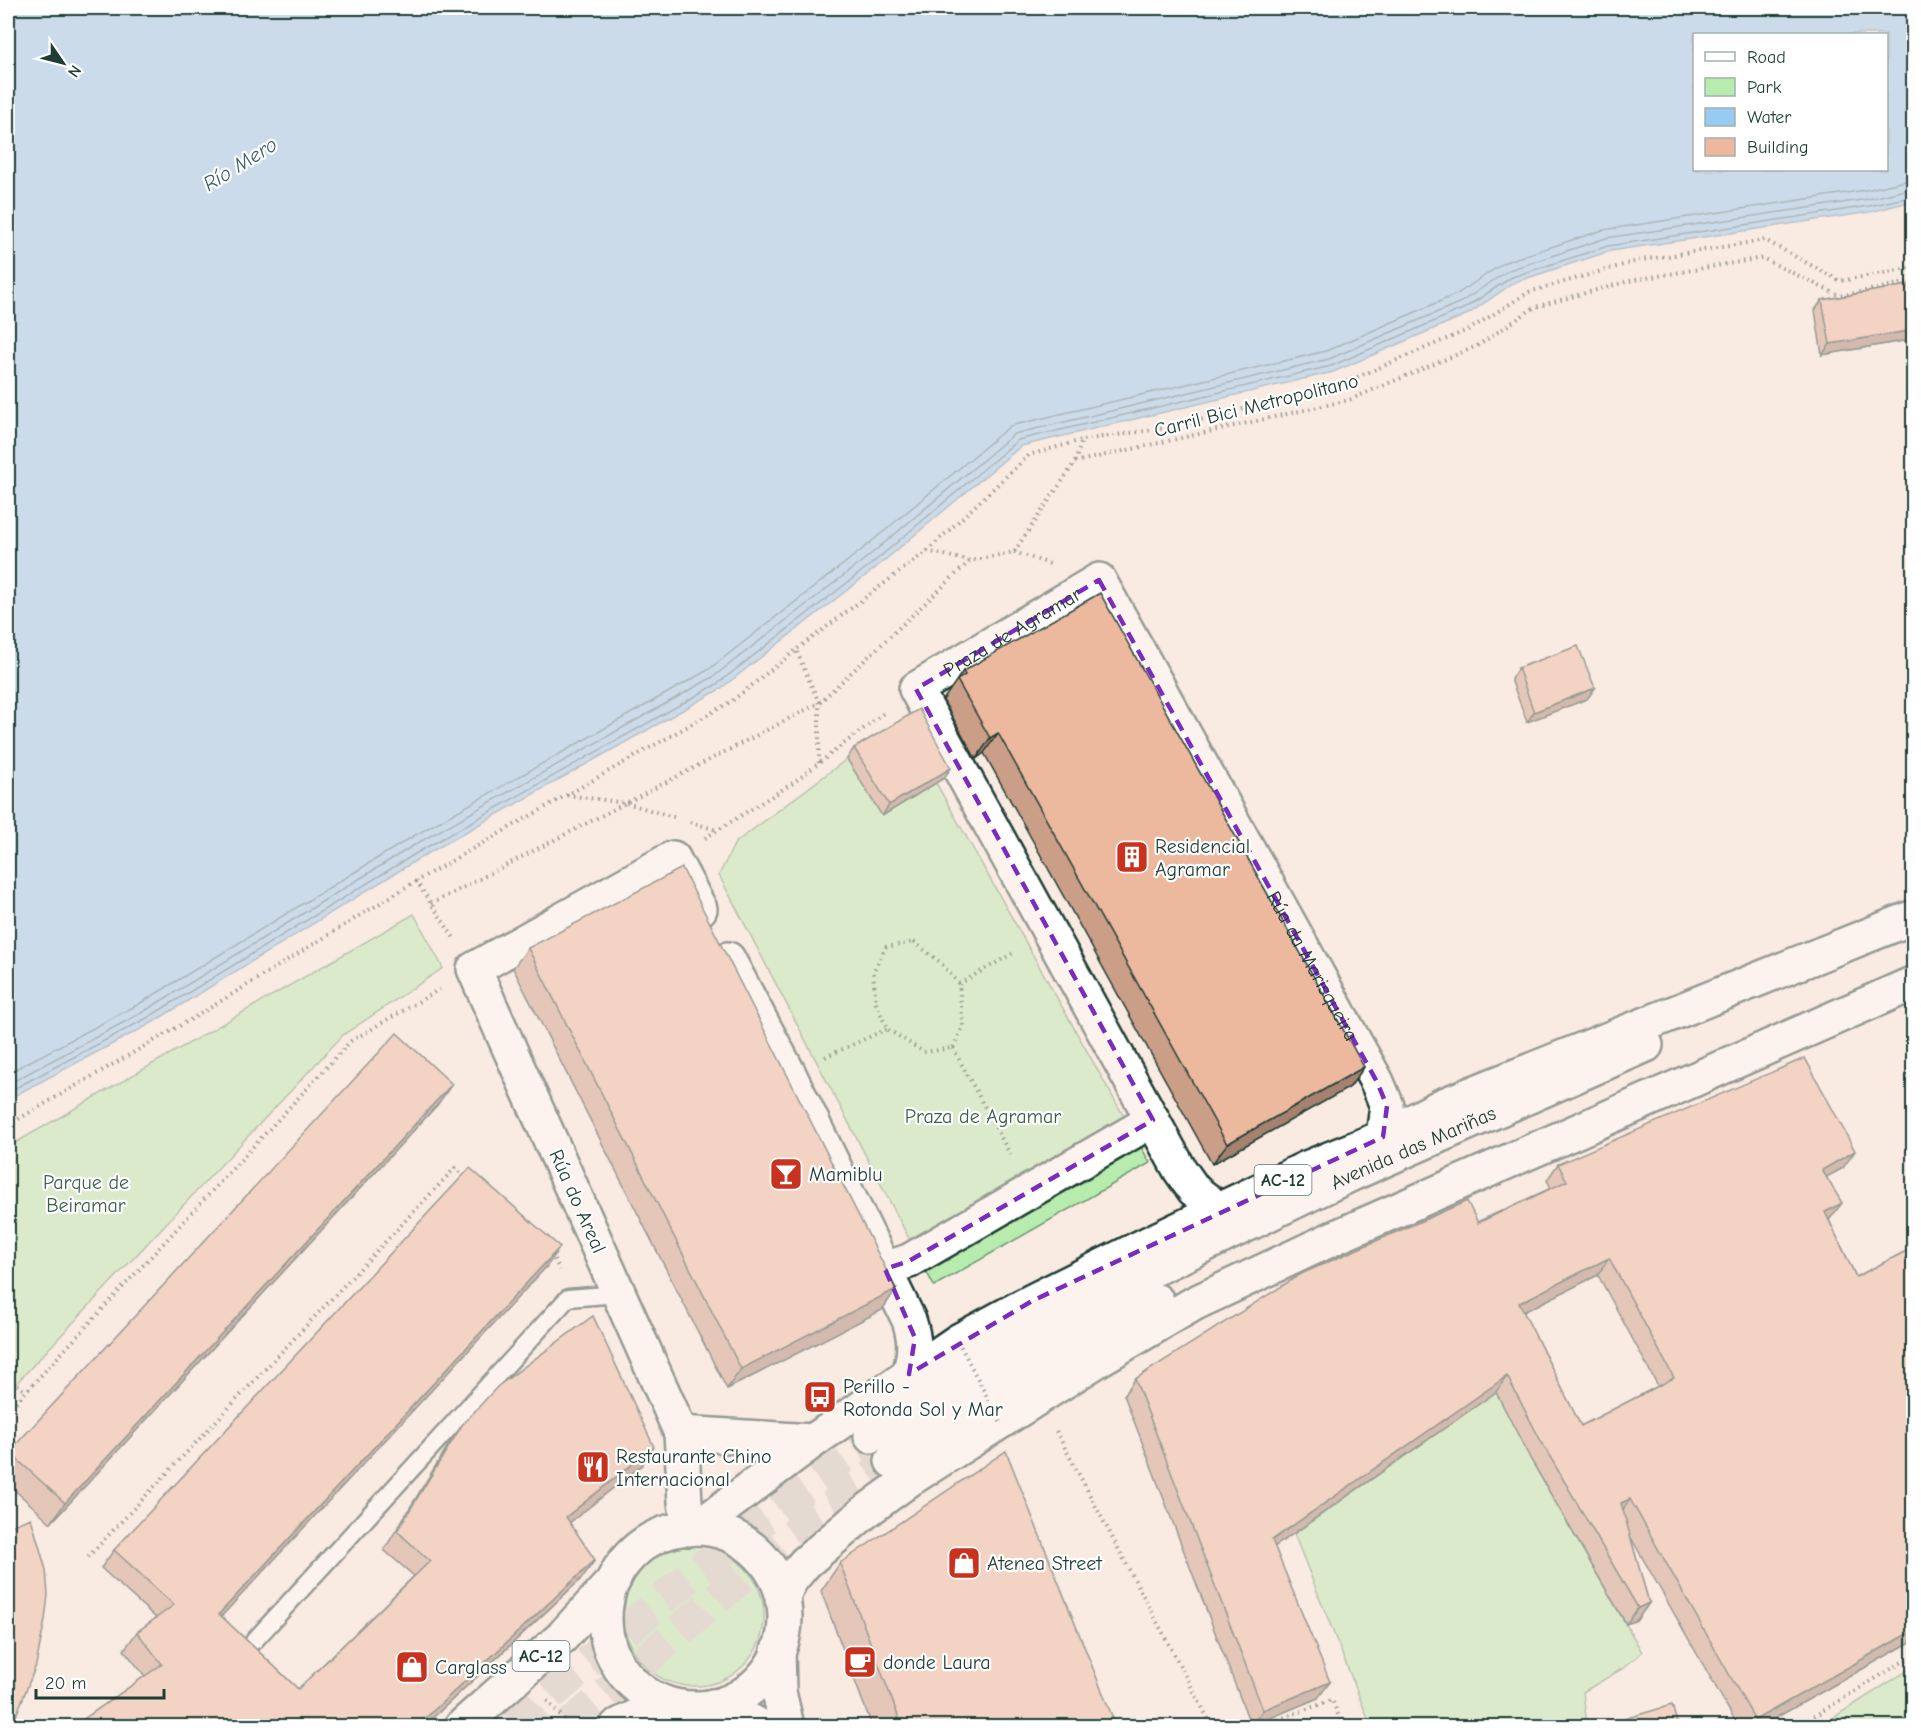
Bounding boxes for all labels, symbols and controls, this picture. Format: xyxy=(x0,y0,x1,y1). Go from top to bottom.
north arrow xyxy=(33,33,93,93)
legend xyxy=(1693,33,1888,171)
text: Road xyxy=(1747,47,1786,68)
text: N xyxy=(64,62,85,80)
text: Park xyxy=(1747,77,1782,98)
text: Water xyxy=(1747,107,1792,128)
water label: Río Mero xyxy=(199,132,281,196)
text: Building xyxy=(1747,137,1809,158)
street label: Carril Bici Metropolitano xyxy=(1152,369,1361,442)
street label: Praza de Agramar xyxy=(939,582,1086,682)
place label: Residencial Agramar xyxy=(1155,835,1250,881)
building icon: Residencial Agramar xyxy=(1114,839,1150,875)
street label: Rúa da Marisqueira xyxy=(1262,887,1363,1045)
street label: Avenida das Mariñas xyxy=(1327,1101,1499,1195)
park label: Praza de Agramar xyxy=(905,1105,1061,1128)
street label: Rúa do Areal xyxy=(544,1146,611,1257)
bar icon: Mamiblu xyxy=(768,1156,804,1192)
place label: Mamiblu xyxy=(809,1163,882,1186)
road number: AC-12 xyxy=(1254,1165,1312,1195)
park label: Parque de Beiramar xyxy=(43,1171,129,1217)
place label: Perillo - Rotonda Sol y Mar xyxy=(843,1375,1003,1421)
bus stop icon: Perillo - Rotonda Sol y Mar xyxy=(802,1379,838,1415)
place label: Restaurante Chino Internacional xyxy=(616,1445,772,1491)
restaurant icon: Restaurante Chino Internacional xyxy=(575,1449,611,1485)
shop icon: Atenea Street xyxy=(946,1545,982,1581)
place label: Atenea Street xyxy=(987,1552,1103,1575)
road number: AC-12 xyxy=(512,1641,570,1671)
cafe icon: donde Laura xyxy=(842,1644,878,1680)
shop icon: Carglass xyxy=(394,1649,430,1685)
place label: donde Laura xyxy=(883,1651,991,1674)
place label: Carglass xyxy=(435,1656,507,1679)
scale bar xyxy=(36,1662,164,1700)
text: 20 m xyxy=(45,1673,86,1694)

